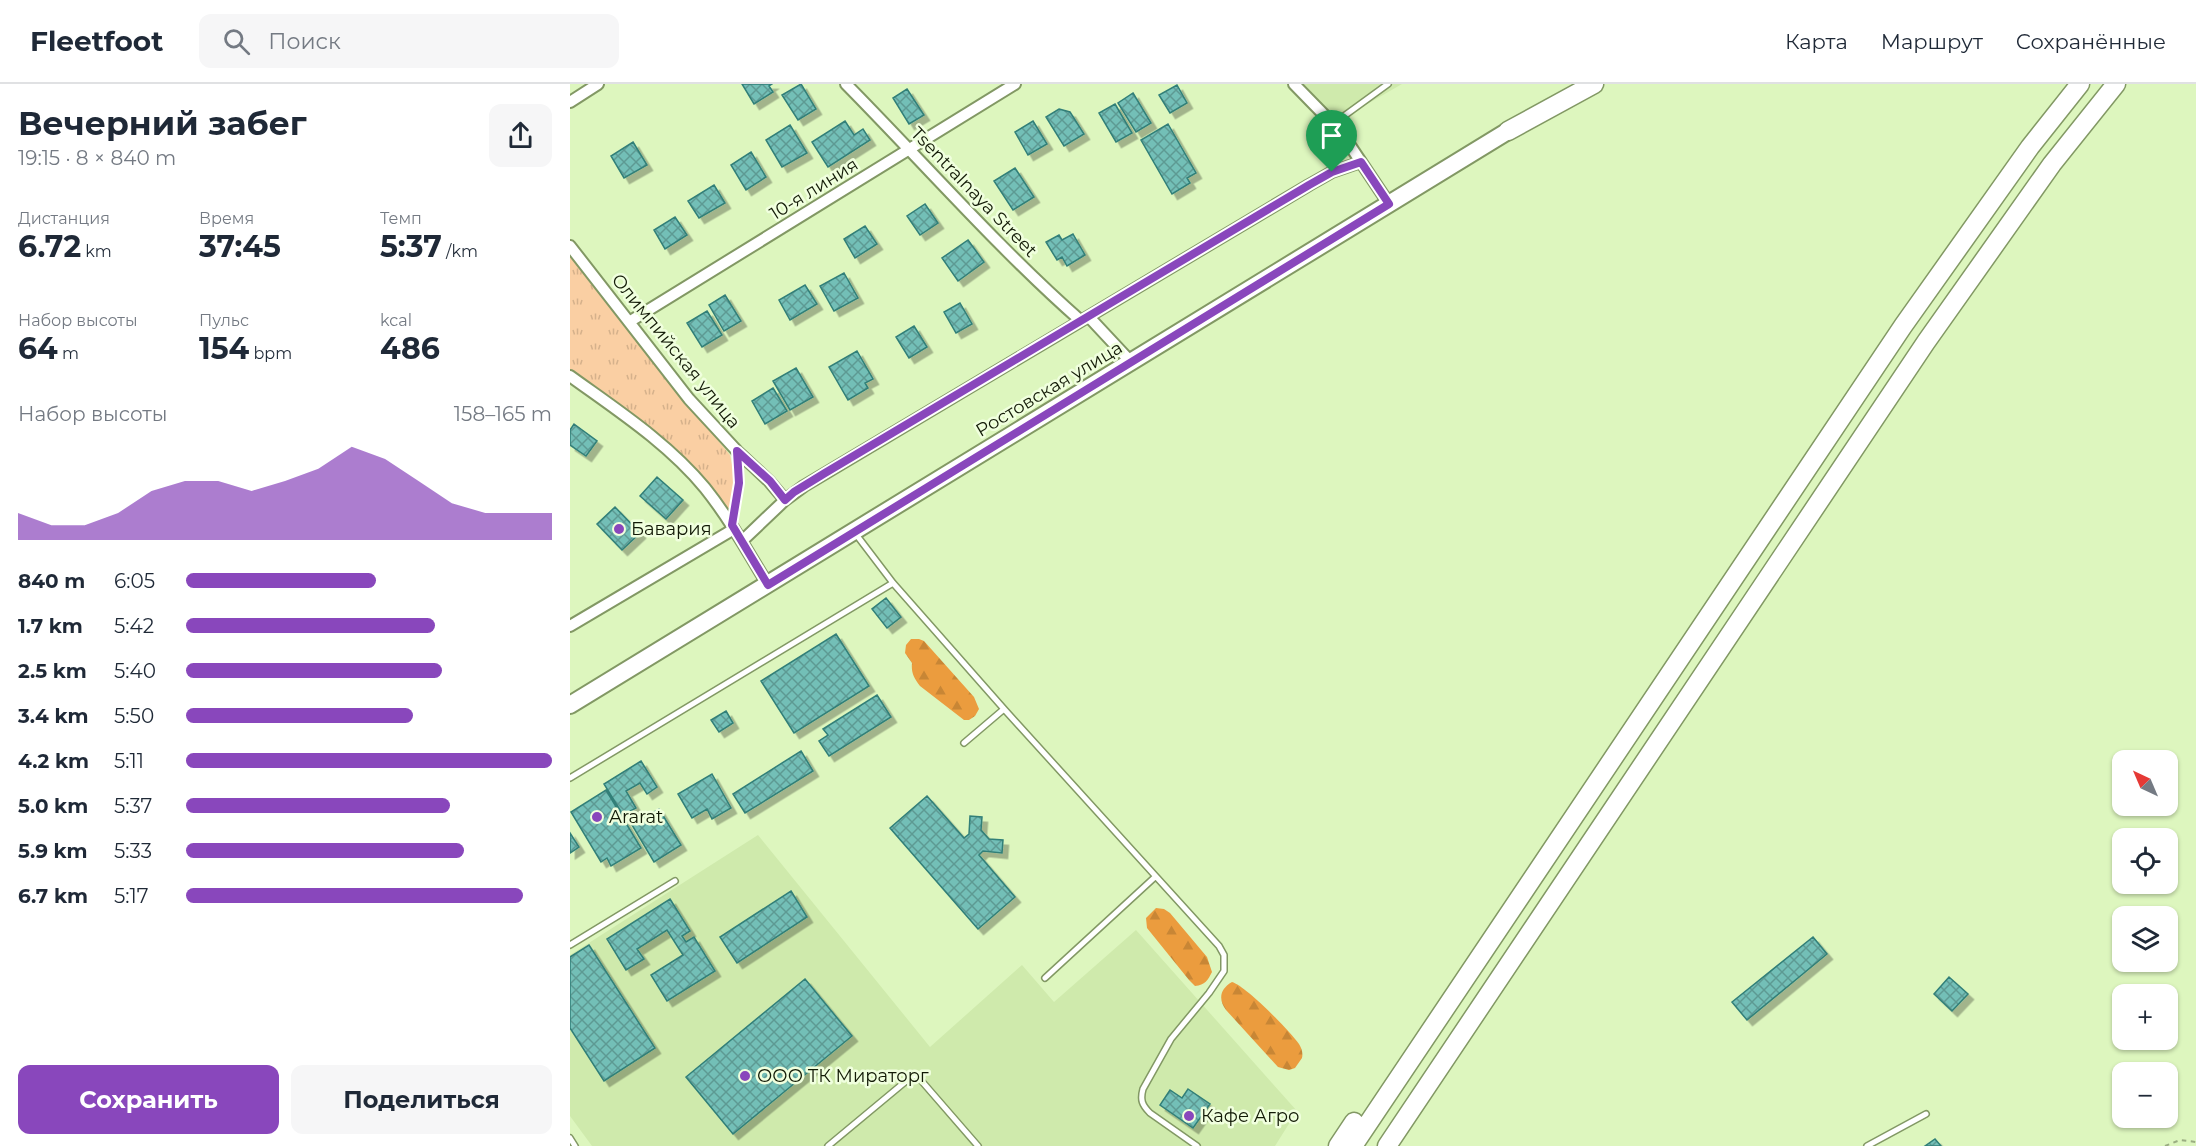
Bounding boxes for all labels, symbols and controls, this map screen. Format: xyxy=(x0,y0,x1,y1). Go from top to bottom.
search box xyxy=(199,14,619,68)
text: Fleetfoot xyxy=(30,24,163,58)
icon: search xyxy=(220,25,253,58)
text: Поиск xyxy=(268,28,341,55)
text: Карта xyxy=(1785,29,1848,54)
text: Маршрут xyxy=(1881,29,1983,54)
text: Сохранённые xyxy=(2016,29,2166,54)
text: Вечерний забег xyxy=(18,103,307,143)
button: share xyxy=(489,104,552,167)
pin xyxy=(1306,110,1357,172)
icon: arrive xyxy=(1315,119,1348,152)
street label: Tsentralnaya Street xyxy=(906,122,1042,262)
text: 19:15 · 8 × 840 m xyxy=(18,146,176,170)
street label: 10-я линия xyxy=(766,153,862,225)
text: Дистанция xyxy=(18,209,110,228)
text: Время xyxy=(199,209,254,228)
text: Темп xyxy=(380,209,422,228)
text: 6.72 xyxy=(18,228,81,265)
text: 37:45 xyxy=(199,228,281,265)
text: 5:37 xyxy=(380,228,442,265)
text: km xyxy=(81,242,112,261)
text: /km xyxy=(442,242,478,261)
street label: Олимпийская улица xyxy=(607,269,745,433)
text: Набор высоты xyxy=(18,311,138,330)
text: Пульс xyxy=(199,311,249,330)
text: kcal xyxy=(380,311,412,330)
text: 64 xyxy=(18,330,58,367)
text: 154 xyxy=(199,330,249,367)
text: 486 xyxy=(380,330,440,367)
street label: Ростовская улица xyxy=(972,337,1126,441)
text: m xyxy=(58,344,79,363)
text: bpm xyxy=(249,344,292,363)
text: Набор высоты xyxy=(18,402,167,426)
text: 158–165 m xyxy=(454,402,552,426)
place label: Бавария xyxy=(631,518,712,540)
marker: Бавария xyxy=(612,522,626,536)
text: 840 m xyxy=(18,569,85,593)
text: 6:05 xyxy=(114,569,155,593)
text: 1.7 km xyxy=(18,614,83,638)
text: 5:42 xyxy=(114,614,154,638)
text: 2.5 km xyxy=(18,659,87,683)
text: 5:40 xyxy=(114,659,156,683)
text: 3.4 km xyxy=(18,704,89,728)
text: 5:50 xyxy=(114,704,154,728)
text: 4.2 km xyxy=(18,749,89,773)
text: 5:11 xyxy=(114,749,144,773)
north arrow xyxy=(2112,750,2178,816)
map controls xyxy=(2112,750,2178,1128)
text: 5.0 km xyxy=(18,794,88,818)
text: 5:37 xyxy=(114,794,152,818)
place label: Ararat xyxy=(609,806,663,828)
marker: Ararat xyxy=(590,810,604,824)
button: locate xyxy=(2112,828,2178,894)
text: 5.9 km xyxy=(18,839,88,863)
text: 5:33 xyxy=(114,839,152,863)
text: 6.7 km xyxy=(18,884,88,908)
text: 5:17 xyxy=(114,884,149,908)
button: layers xyxy=(2112,906,2178,972)
button: + xyxy=(2112,984,2178,1050)
button: − xyxy=(2112,1062,2178,1128)
button: Сохранить xyxy=(18,1065,279,1134)
button: Поделиться xyxy=(291,1065,552,1134)
place label: ООО ТК Мираторг xyxy=(757,1065,929,1087)
marker: ООО ТК Мираторг xyxy=(738,1069,752,1083)
place label: Кафе Агро xyxy=(1201,1105,1300,1127)
marker: Кафе Агро xyxy=(1182,1109,1196,1123)

